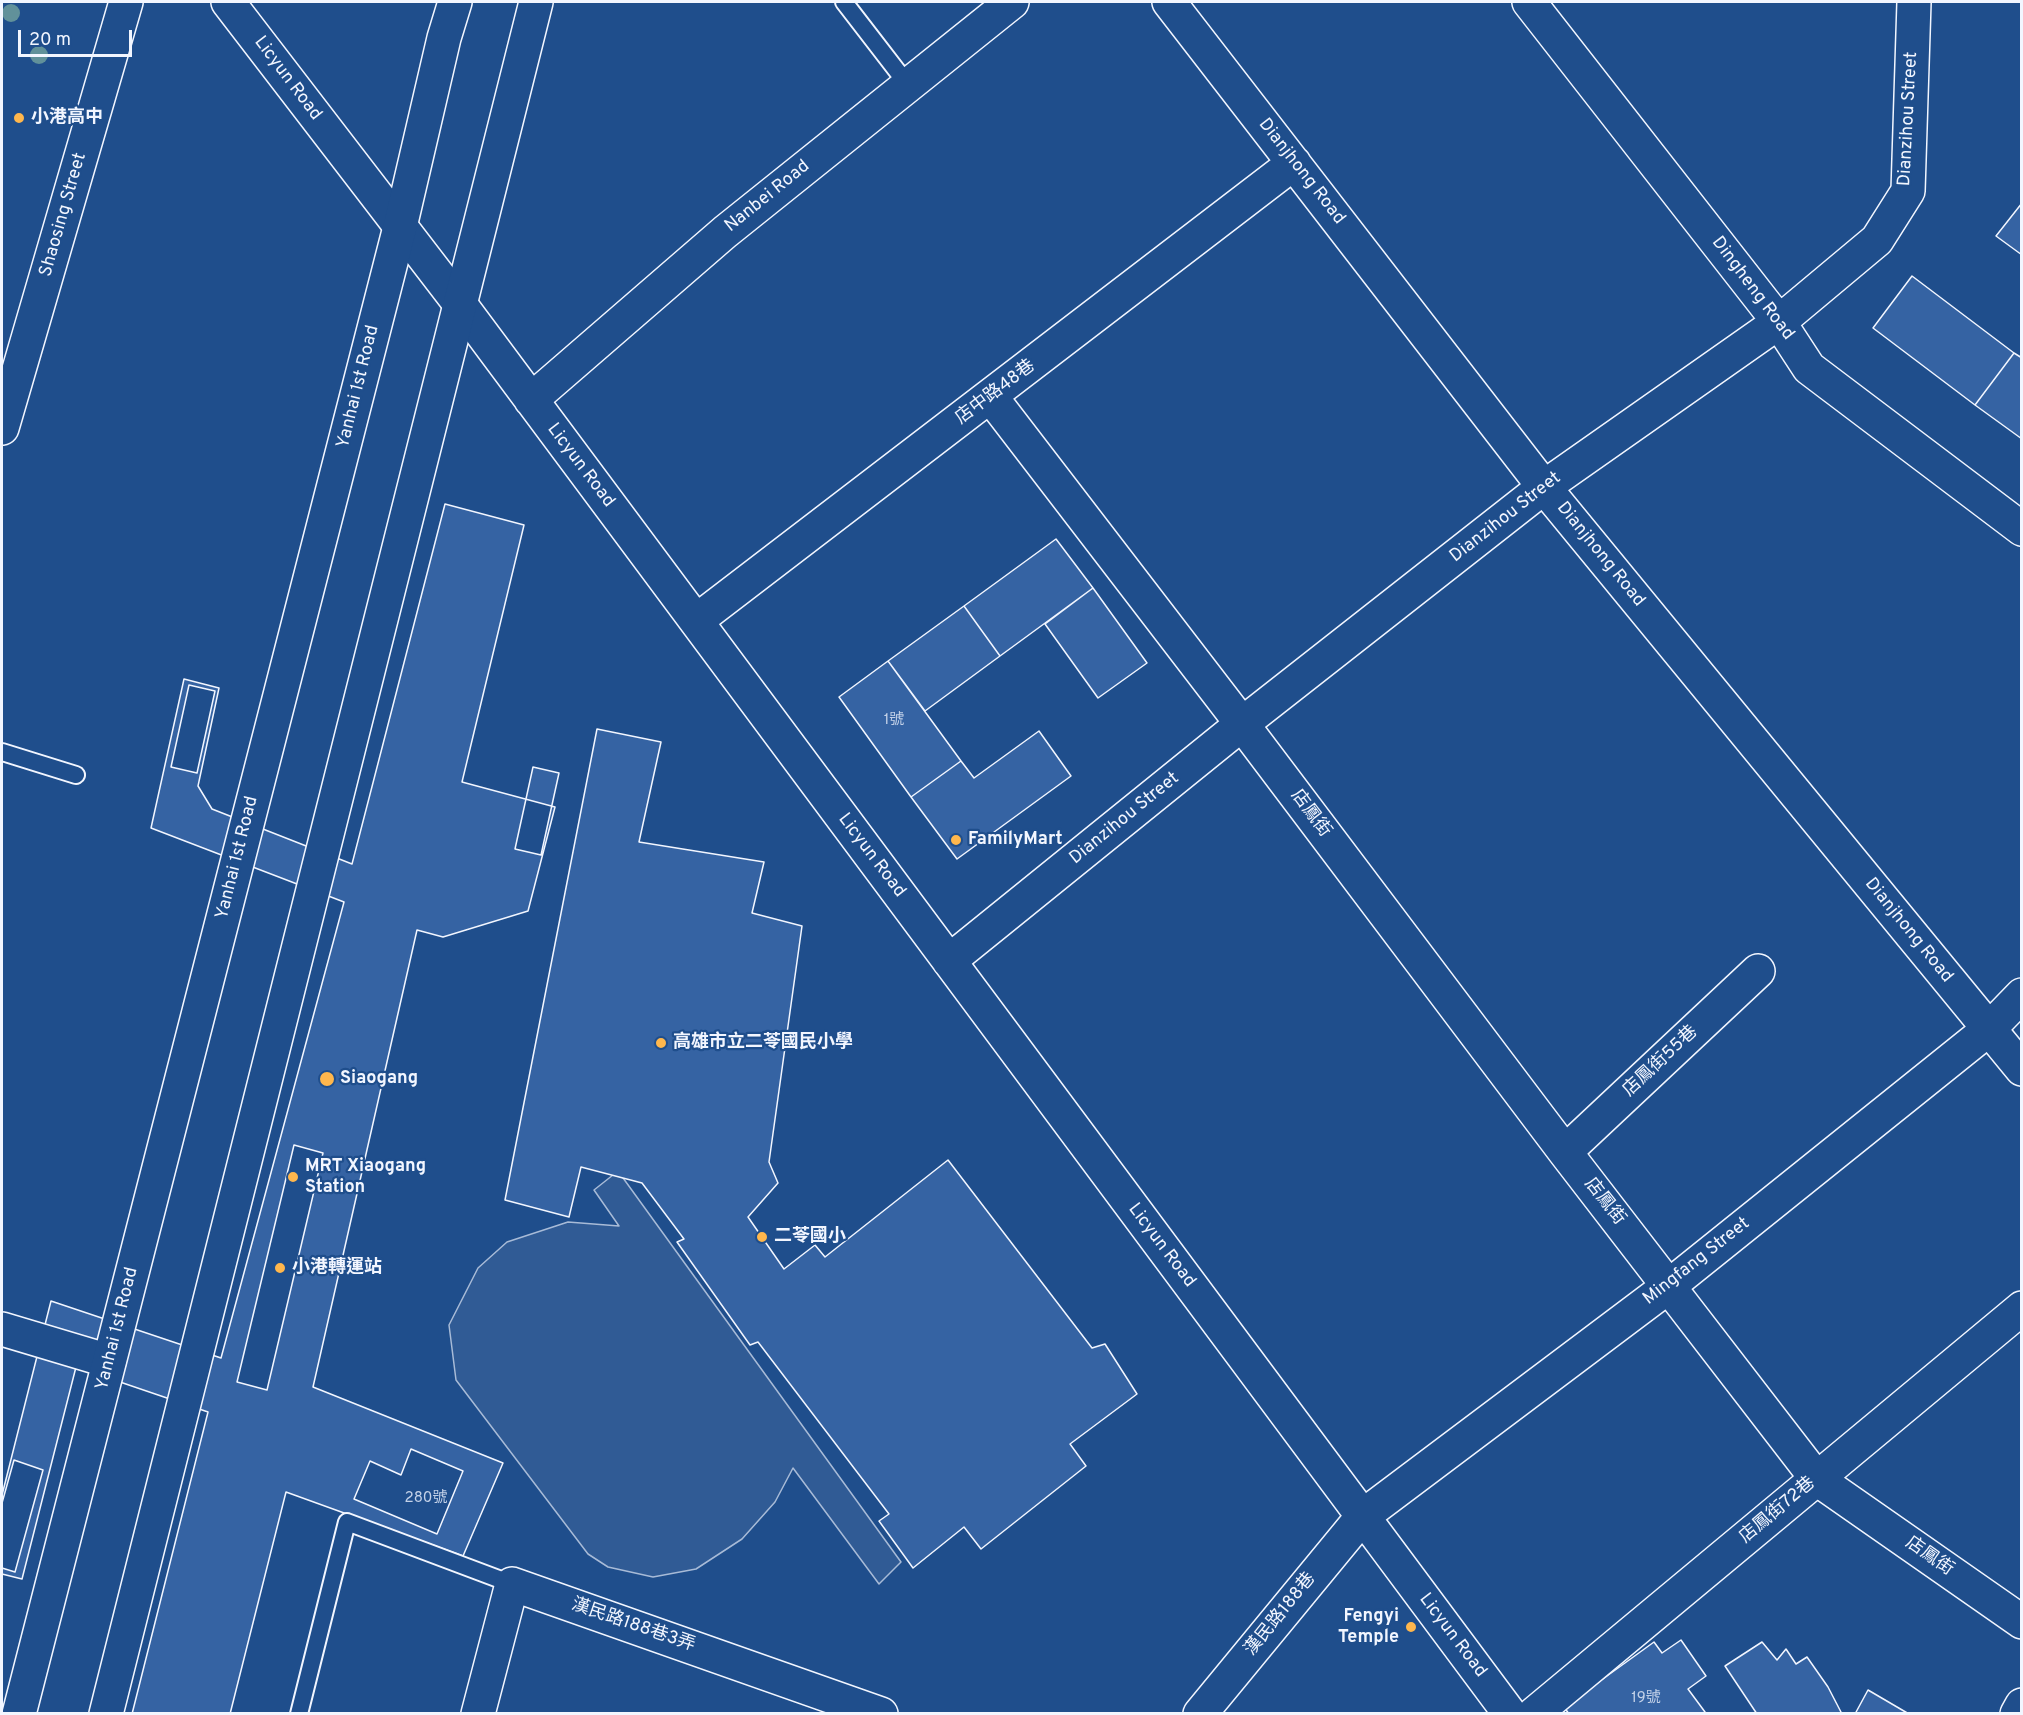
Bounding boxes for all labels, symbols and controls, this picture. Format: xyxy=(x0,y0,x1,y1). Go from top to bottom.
scale bar xyxy=(21,18,135,56)
text: 20 m xyxy=(29,29,71,52)
street label: Licyun Road xyxy=(248,33,326,125)
street label: Dianzihou Street xyxy=(1895,51,1923,187)
place label: 小港高中 xyxy=(31,107,103,129)
marker: 小港高中 xyxy=(12,111,26,125)
street label: Dianjhong Road xyxy=(1253,115,1349,229)
street label: Shaosing Street xyxy=(36,151,92,279)
street label: Nanbei Road xyxy=(721,156,815,238)
street label: Dingheng Road xyxy=(1706,233,1798,345)
street label: Yanhai 1st Road xyxy=(333,323,385,451)
street label: 店中路48巷 xyxy=(952,356,1040,430)
street label: Licyun Road xyxy=(541,420,619,512)
street label: Dianzihou Street xyxy=(1446,468,1566,568)
street label: Dianjhong Road xyxy=(1551,498,1649,612)
house number: 1號 xyxy=(884,712,904,730)
street label: Dianzihou Street xyxy=(1066,768,1184,870)
street label: 店鳳街 xyxy=(1285,786,1335,842)
street label: Yanhai 1st Road xyxy=(212,794,264,922)
street label: Licyun Road xyxy=(832,810,910,902)
place label: FamilyMart xyxy=(968,829,1063,851)
marker: FamilyMart xyxy=(949,833,963,847)
street label: Dianjhong Road xyxy=(1859,874,1957,988)
street label: 店鳳街55巷 xyxy=(1619,1022,1703,1102)
place label: 高雄市立二苓國民小學 xyxy=(673,1032,853,1054)
marker: 高雄市立二苓國民小學 xyxy=(654,1036,668,1050)
place label: Siaogang xyxy=(340,1068,418,1090)
marker: Siaogang xyxy=(318,1070,336,1088)
place label: MRT Xiaogang Station xyxy=(305,1156,426,1198)
marker: MRT Xiaogang Station xyxy=(286,1170,300,1184)
street label: 店鳳街 xyxy=(1579,1174,1629,1230)
street label: Licyun Road xyxy=(1122,1200,1200,1292)
street label: Mingfang Street xyxy=(1639,1214,1755,1310)
place label: 二苓國小 xyxy=(774,1226,846,1248)
marker: 二苓國小 xyxy=(755,1230,769,1244)
place label: 小港轉運站 xyxy=(292,1257,382,1279)
marker: 小港轉運站 xyxy=(273,1261,287,1275)
street label: Yanhai 1st Road xyxy=(92,1265,144,1393)
street label: 店鳳街72巷 xyxy=(1736,1473,1820,1549)
house number: 280號 xyxy=(405,1490,447,1508)
street label: 店鳳街 xyxy=(1901,1533,1957,1581)
street label: 漢民路188巷 xyxy=(1241,1569,1321,1661)
street label: Licyun Road xyxy=(1413,1590,1491,1682)
street label: 漢民路188巷3弄 xyxy=(568,1595,698,1657)
place label: Fengyi Temple xyxy=(1338,1606,1399,1648)
marker: Fengyi Temple xyxy=(1404,1620,1418,1634)
house number: 19號 xyxy=(1631,1690,1661,1708)

